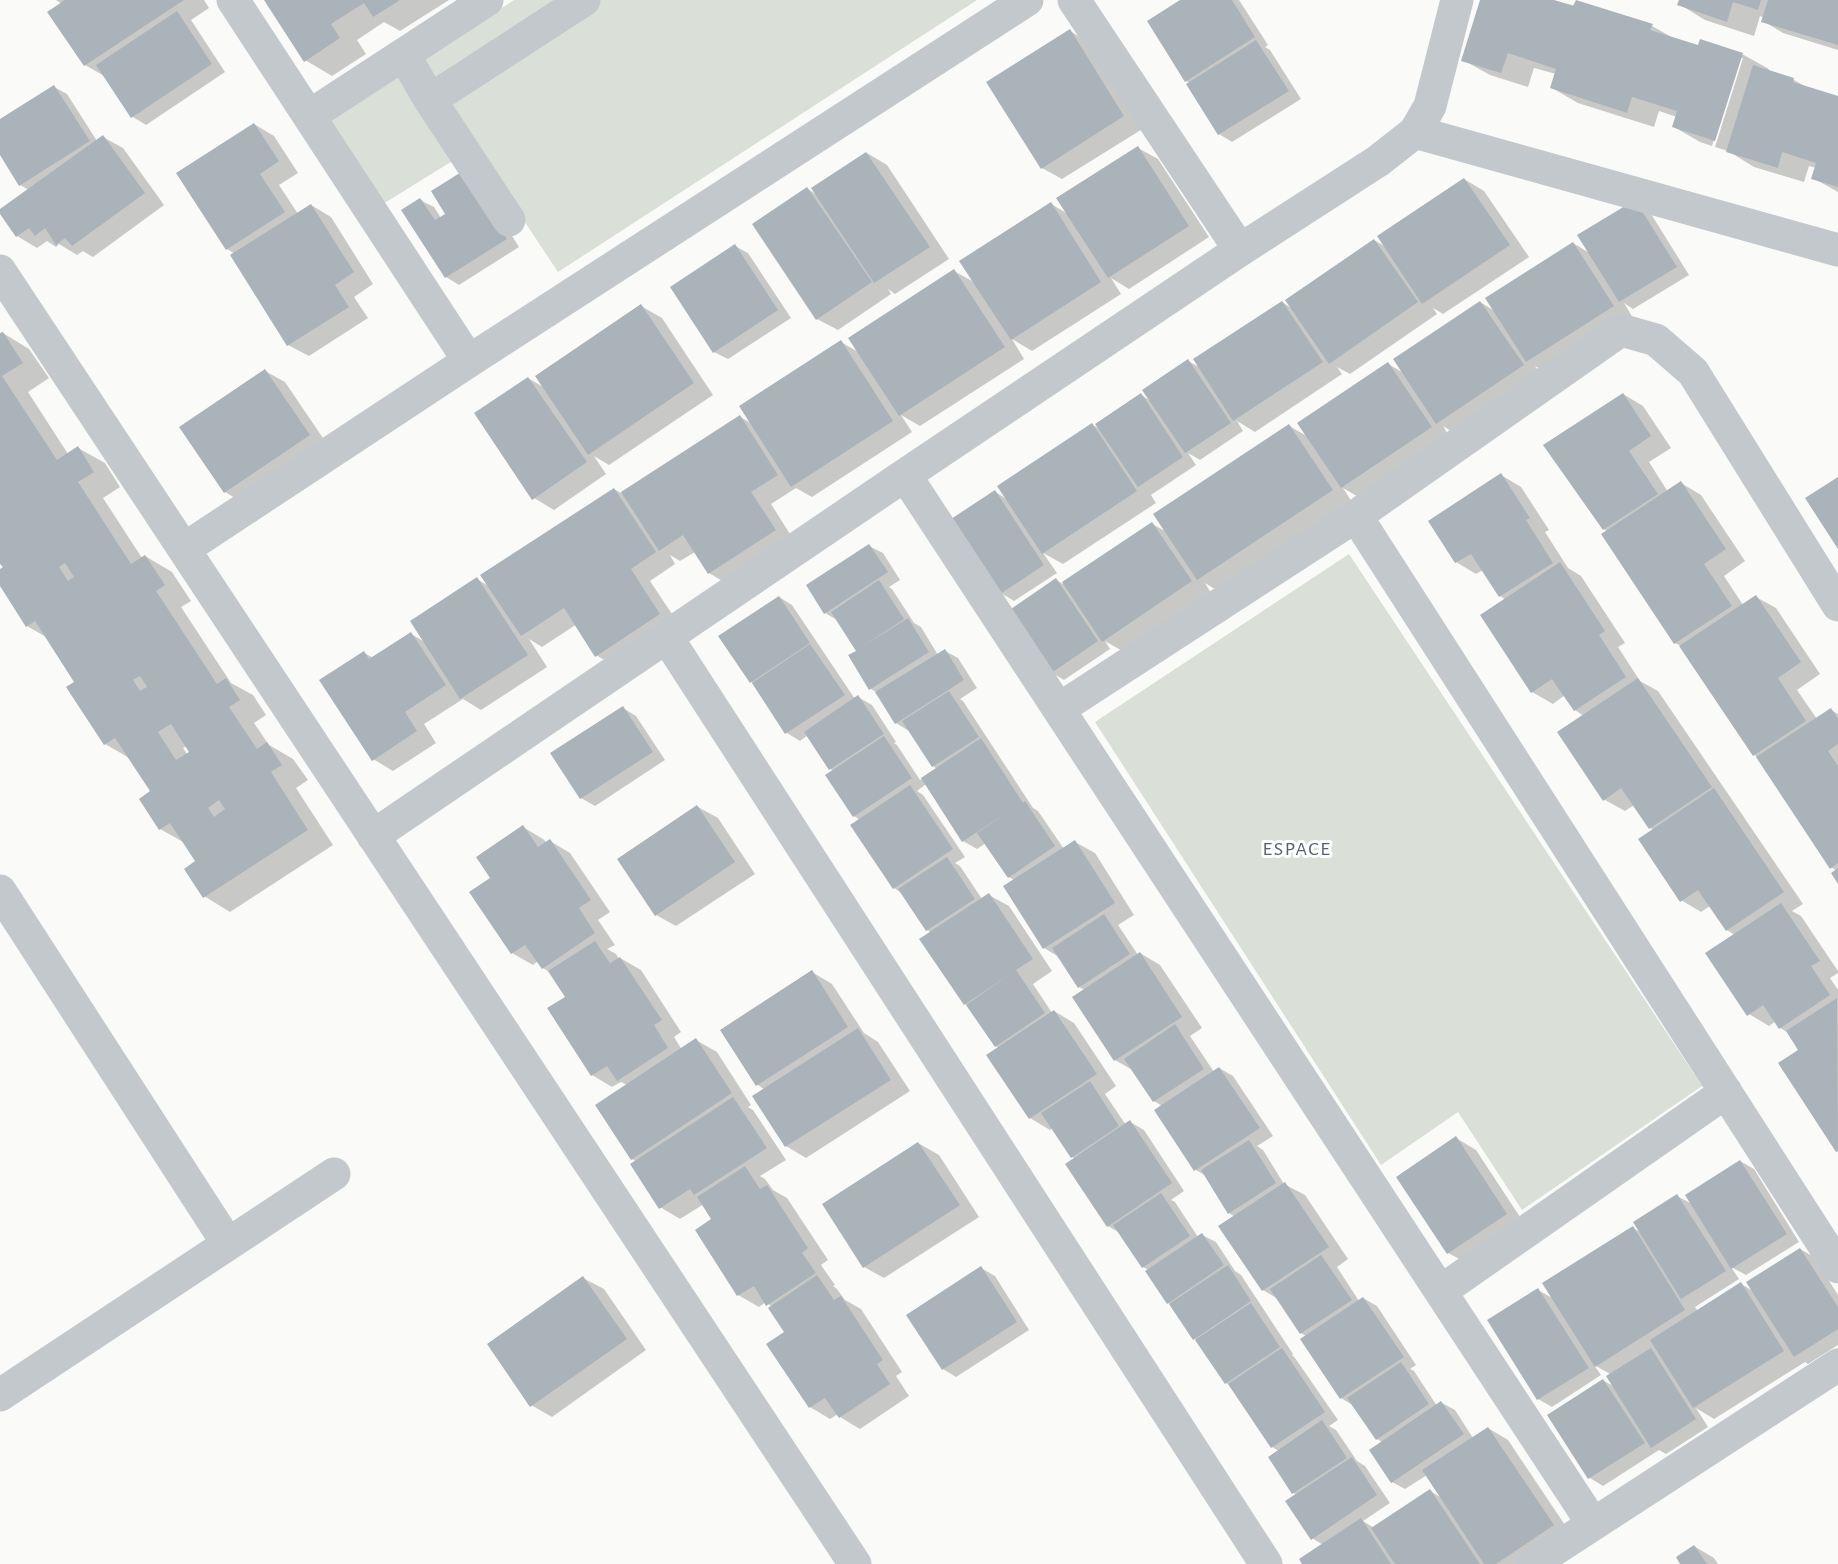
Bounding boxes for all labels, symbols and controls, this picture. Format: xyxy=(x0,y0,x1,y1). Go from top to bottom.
district label: ESPACE xyxy=(1263,837,1331,861)

